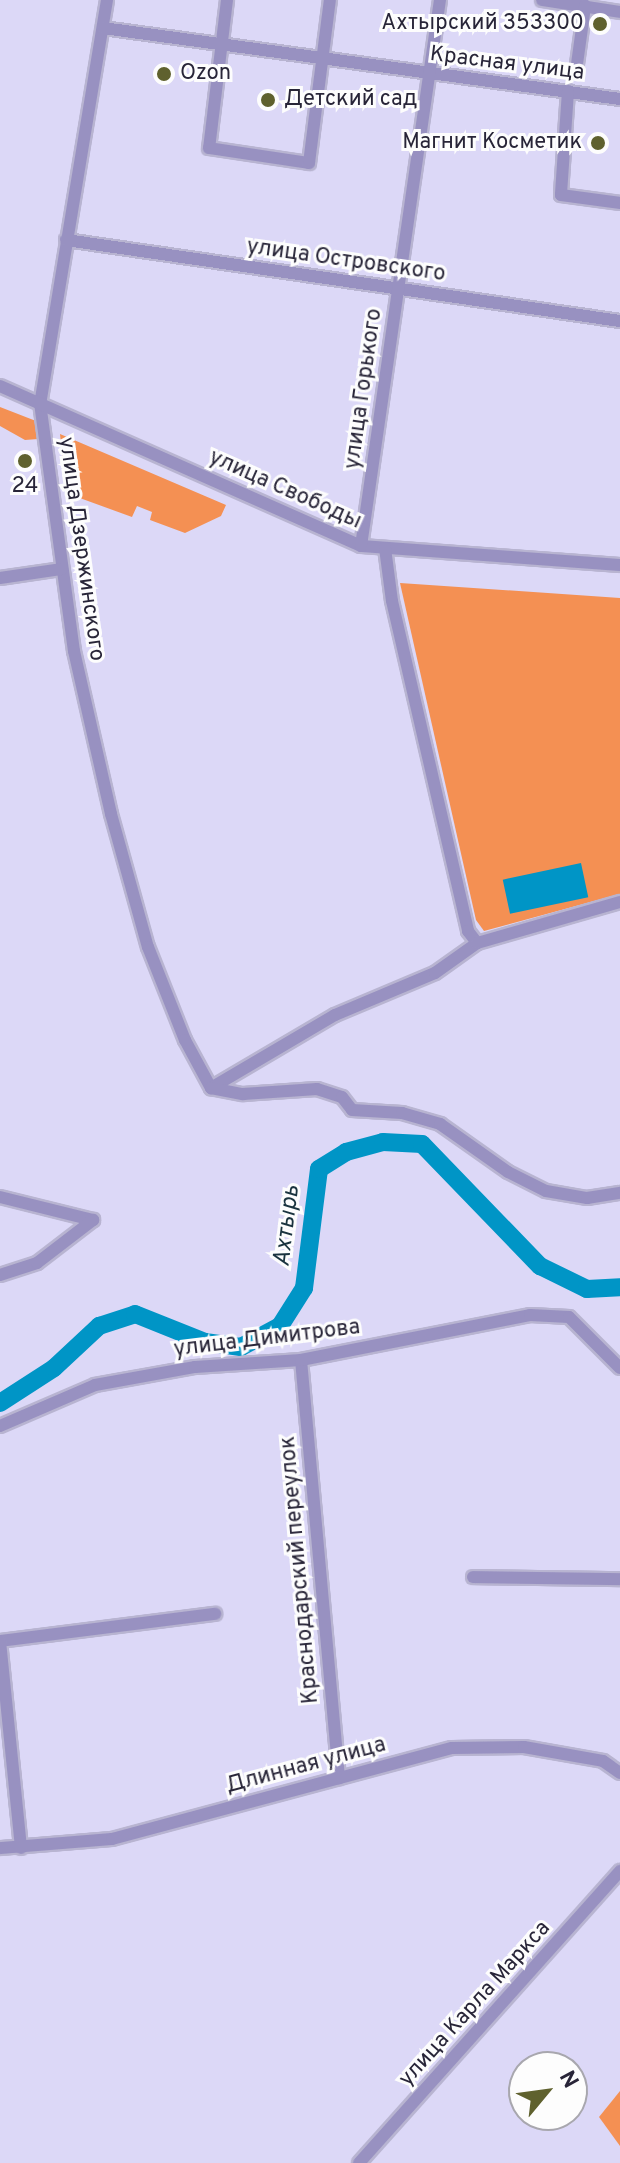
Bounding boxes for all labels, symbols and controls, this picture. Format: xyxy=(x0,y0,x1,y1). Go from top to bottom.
place label: Ахтырский 353300 xyxy=(381,11,584,37)
marker: Ахтырский 353300 xyxy=(591,15,609,33)
street label: Красная улица xyxy=(428,41,586,87)
place label: Ozon xyxy=(180,61,231,87)
marker: Ozon xyxy=(155,65,173,83)
place label: Детский сад xyxy=(284,87,417,113)
marker: Детский сад xyxy=(259,91,277,109)
place label: Магнит Косметик xyxy=(402,130,582,156)
marker: Магнит Косметик xyxy=(589,134,607,152)
street label: улица Островского xyxy=(245,234,447,288)
street label: улица Горького xyxy=(340,307,388,471)
street label: улица Дзержинского xyxy=(52,435,110,663)
street label: улица Свободы xyxy=(205,445,365,535)
marker: 24 xyxy=(16,452,34,470)
place label: 24 xyxy=(12,474,38,500)
water label: Ахтырь xyxy=(269,1184,307,1268)
street label: улица Димитрова xyxy=(172,1314,362,1364)
street label: Краснодарский переулок xyxy=(275,1435,325,1705)
street label: Длинная улица xyxy=(223,1732,389,1800)
street label: улица Карла Маркса xyxy=(394,1916,556,2092)
north arrow xyxy=(508,2051,588,2131)
text: N xyxy=(552,2067,583,2094)

